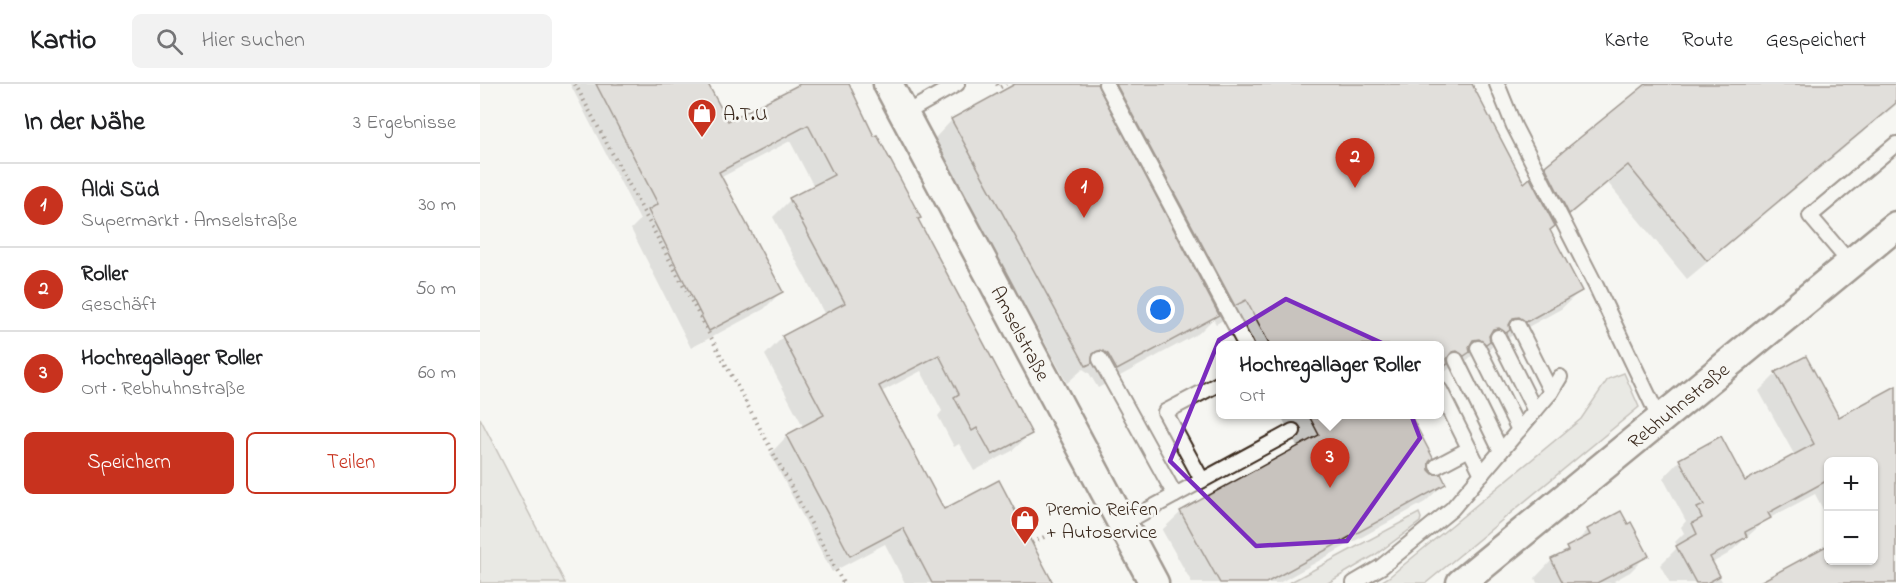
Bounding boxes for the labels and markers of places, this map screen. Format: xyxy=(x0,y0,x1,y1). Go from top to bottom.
shop icon: A.T.U xyxy=(686,97,718,139)
place label: A.T.U xyxy=(723,101,768,130)
pin: 2 xyxy=(1336,138,1374,188)
pin: 1 xyxy=(1064,168,1104,218)
pin: 3 xyxy=(1310,438,1350,488)
place label: Premio Reifen + Autoservice xyxy=(1046,496,1158,548)
shop icon: Premio Reifen + Autoservice xyxy=(1009,504,1041,546)

